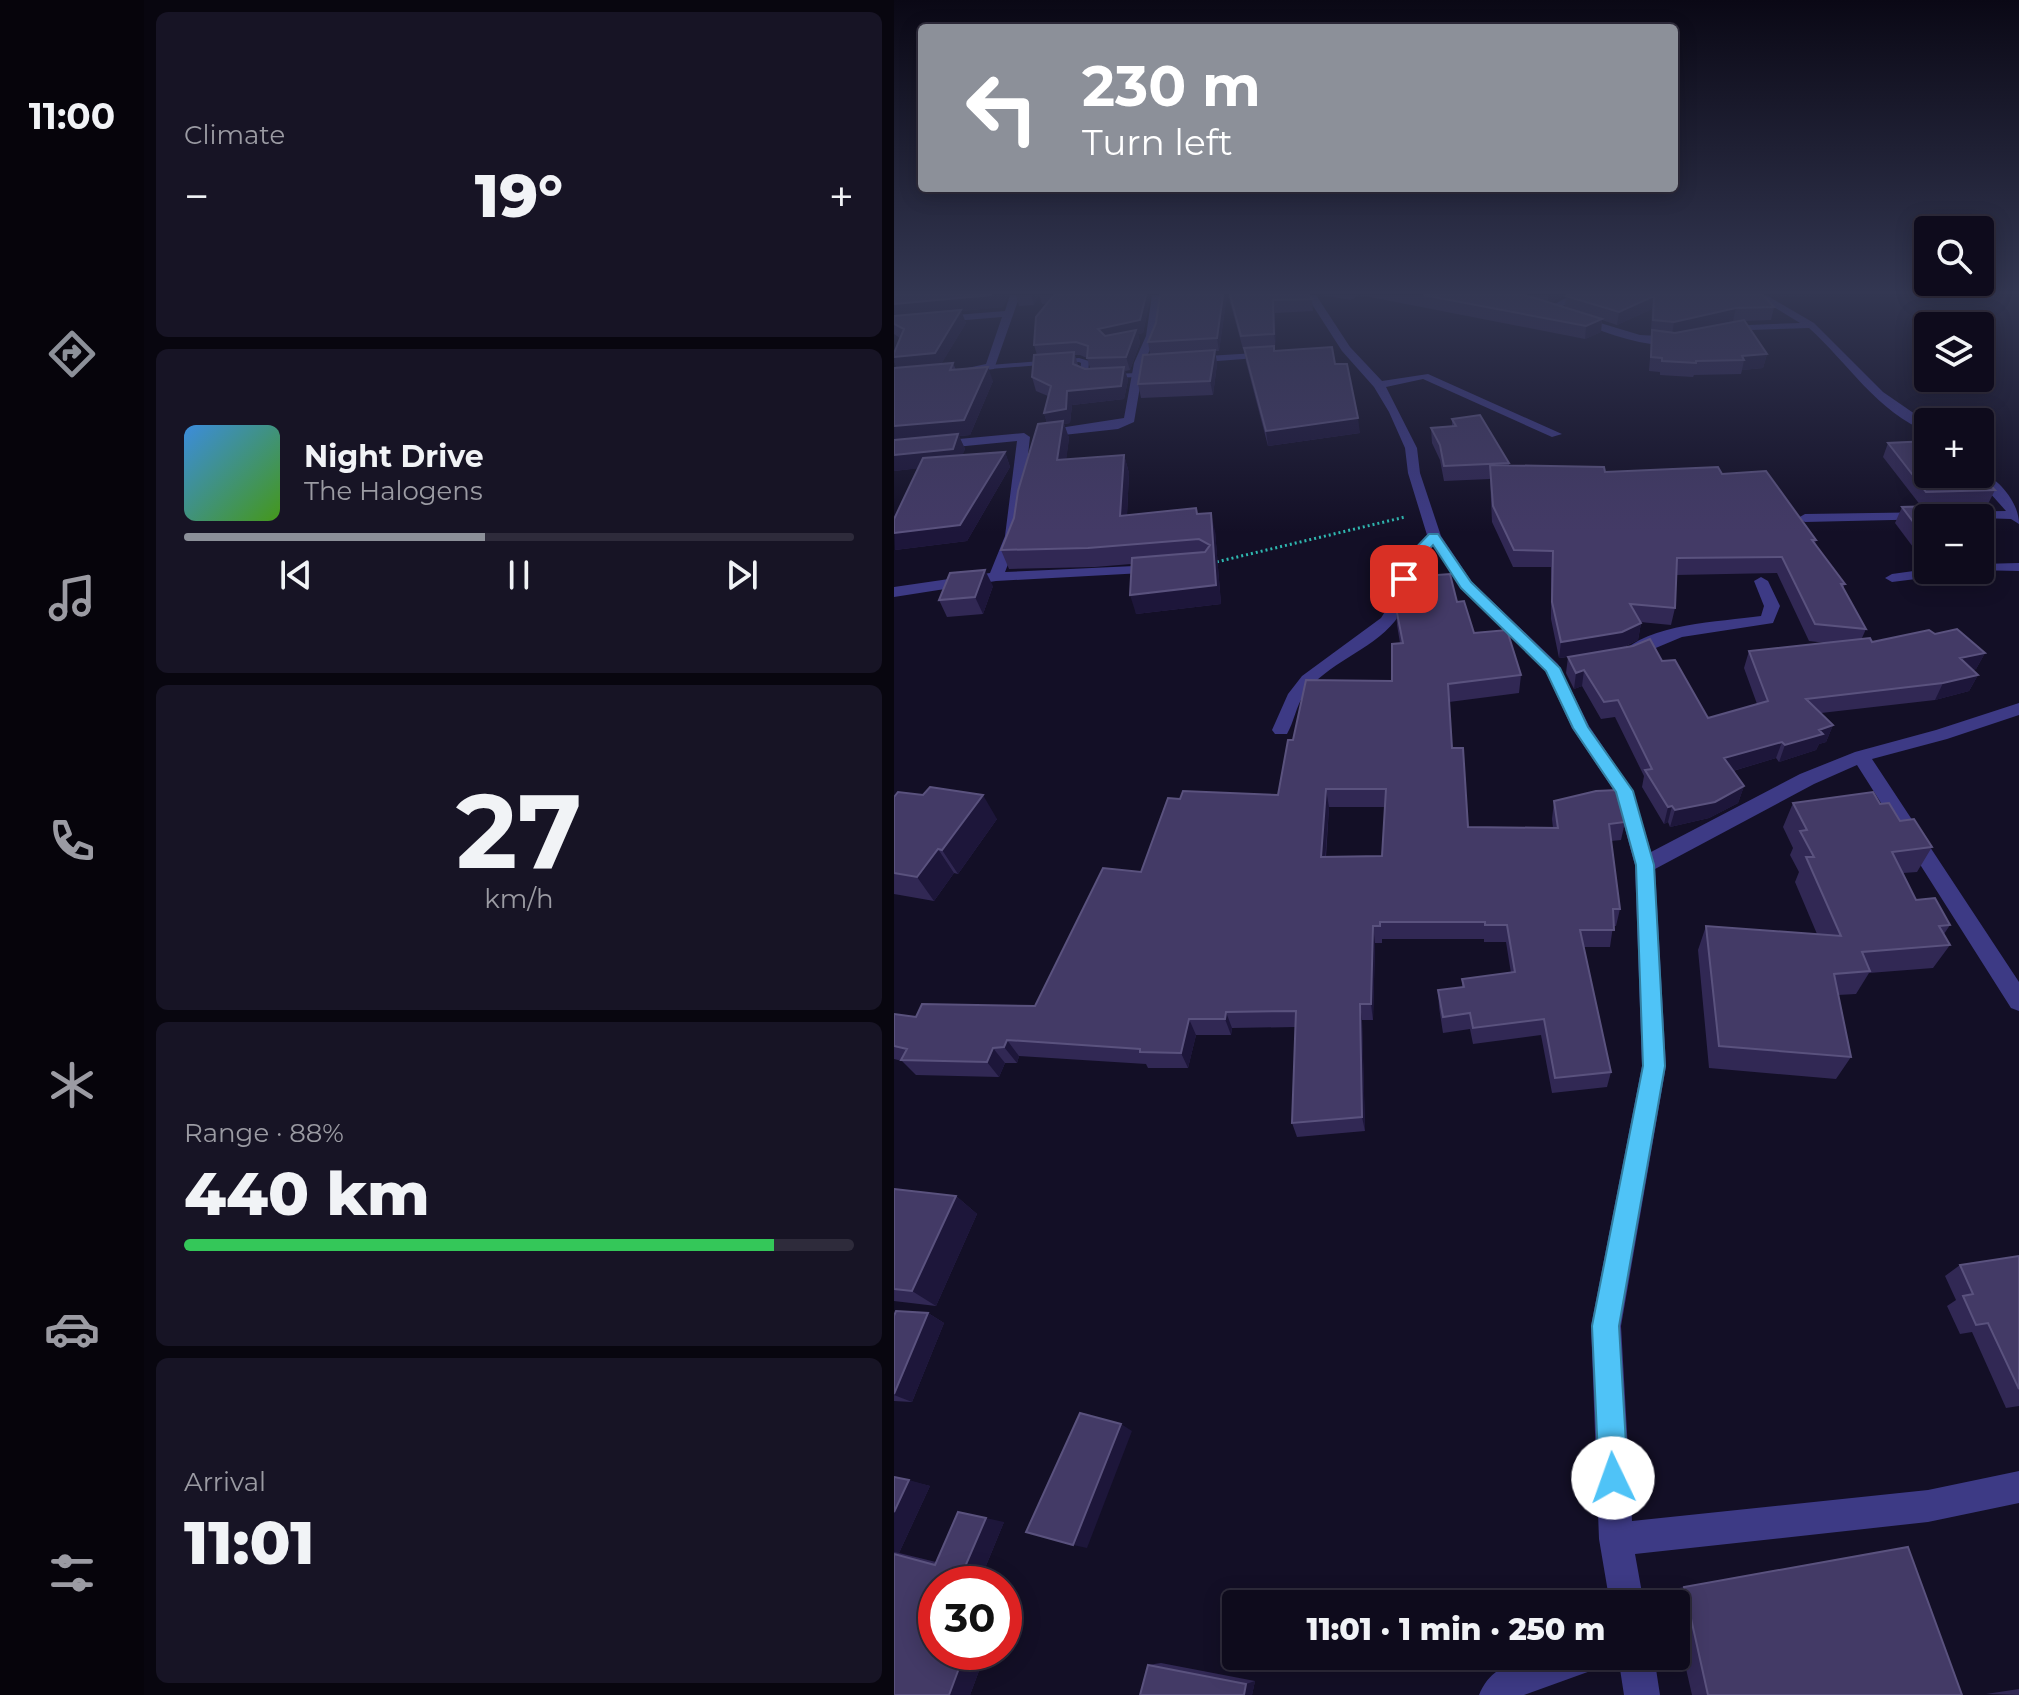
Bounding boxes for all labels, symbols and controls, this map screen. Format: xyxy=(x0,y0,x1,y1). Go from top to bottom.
text: 230 m xyxy=(1082,52,1261,120)
icon: left xyxy=(950,56,1054,160)
text: 11:00 xyxy=(29,94,115,138)
text: Climate xyxy=(184,119,285,151)
text: Turn left xyxy=(1082,120,1233,164)
text: 19° xyxy=(475,159,563,232)
text: − xyxy=(184,169,209,223)
text: + xyxy=(829,169,854,223)
map controls xyxy=(1914,216,1994,584)
button: search xyxy=(1914,216,1994,296)
button: layers xyxy=(1914,312,1994,392)
icon: directions xyxy=(44,326,100,382)
button: + xyxy=(1914,408,1994,488)
text: Night Drive xyxy=(304,438,484,475)
text: The Halogens xyxy=(304,475,483,507)
button: − xyxy=(1914,504,1994,584)
pin xyxy=(1370,545,1438,613)
icon: previous xyxy=(274,553,318,597)
icon: pause xyxy=(497,553,541,597)
icon: next xyxy=(720,553,764,597)
icon: arrive xyxy=(1382,557,1426,601)
icon: music xyxy=(44,570,100,626)
text: 27 xyxy=(456,767,582,894)
icon: phone xyxy=(44,813,100,869)
text: km/h xyxy=(484,883,554,915)
icon: climate xyxy=(44,1057,100,1113)
text: Range · 88% xyxy=(184,1117,344,1149)
text: 440 km xyxy=(184,1157,430,1230)
icon: car xyxy=(44,1301,100,1357)
position arrow xyxy=(1571,1436,1655,1520)
text: Arrival xyxy=(184,1466,266,1498)
text: 11:01 xyxy=(184,1506,315,1579)
icon: filters xyxy=(44,1545,100,1601)
speed limit sign: 30 xyxy=(918,1566,1022,1670)
text: 11:01 · 1 min · 250 m xyxy=(1307,1611,1605,1648)

